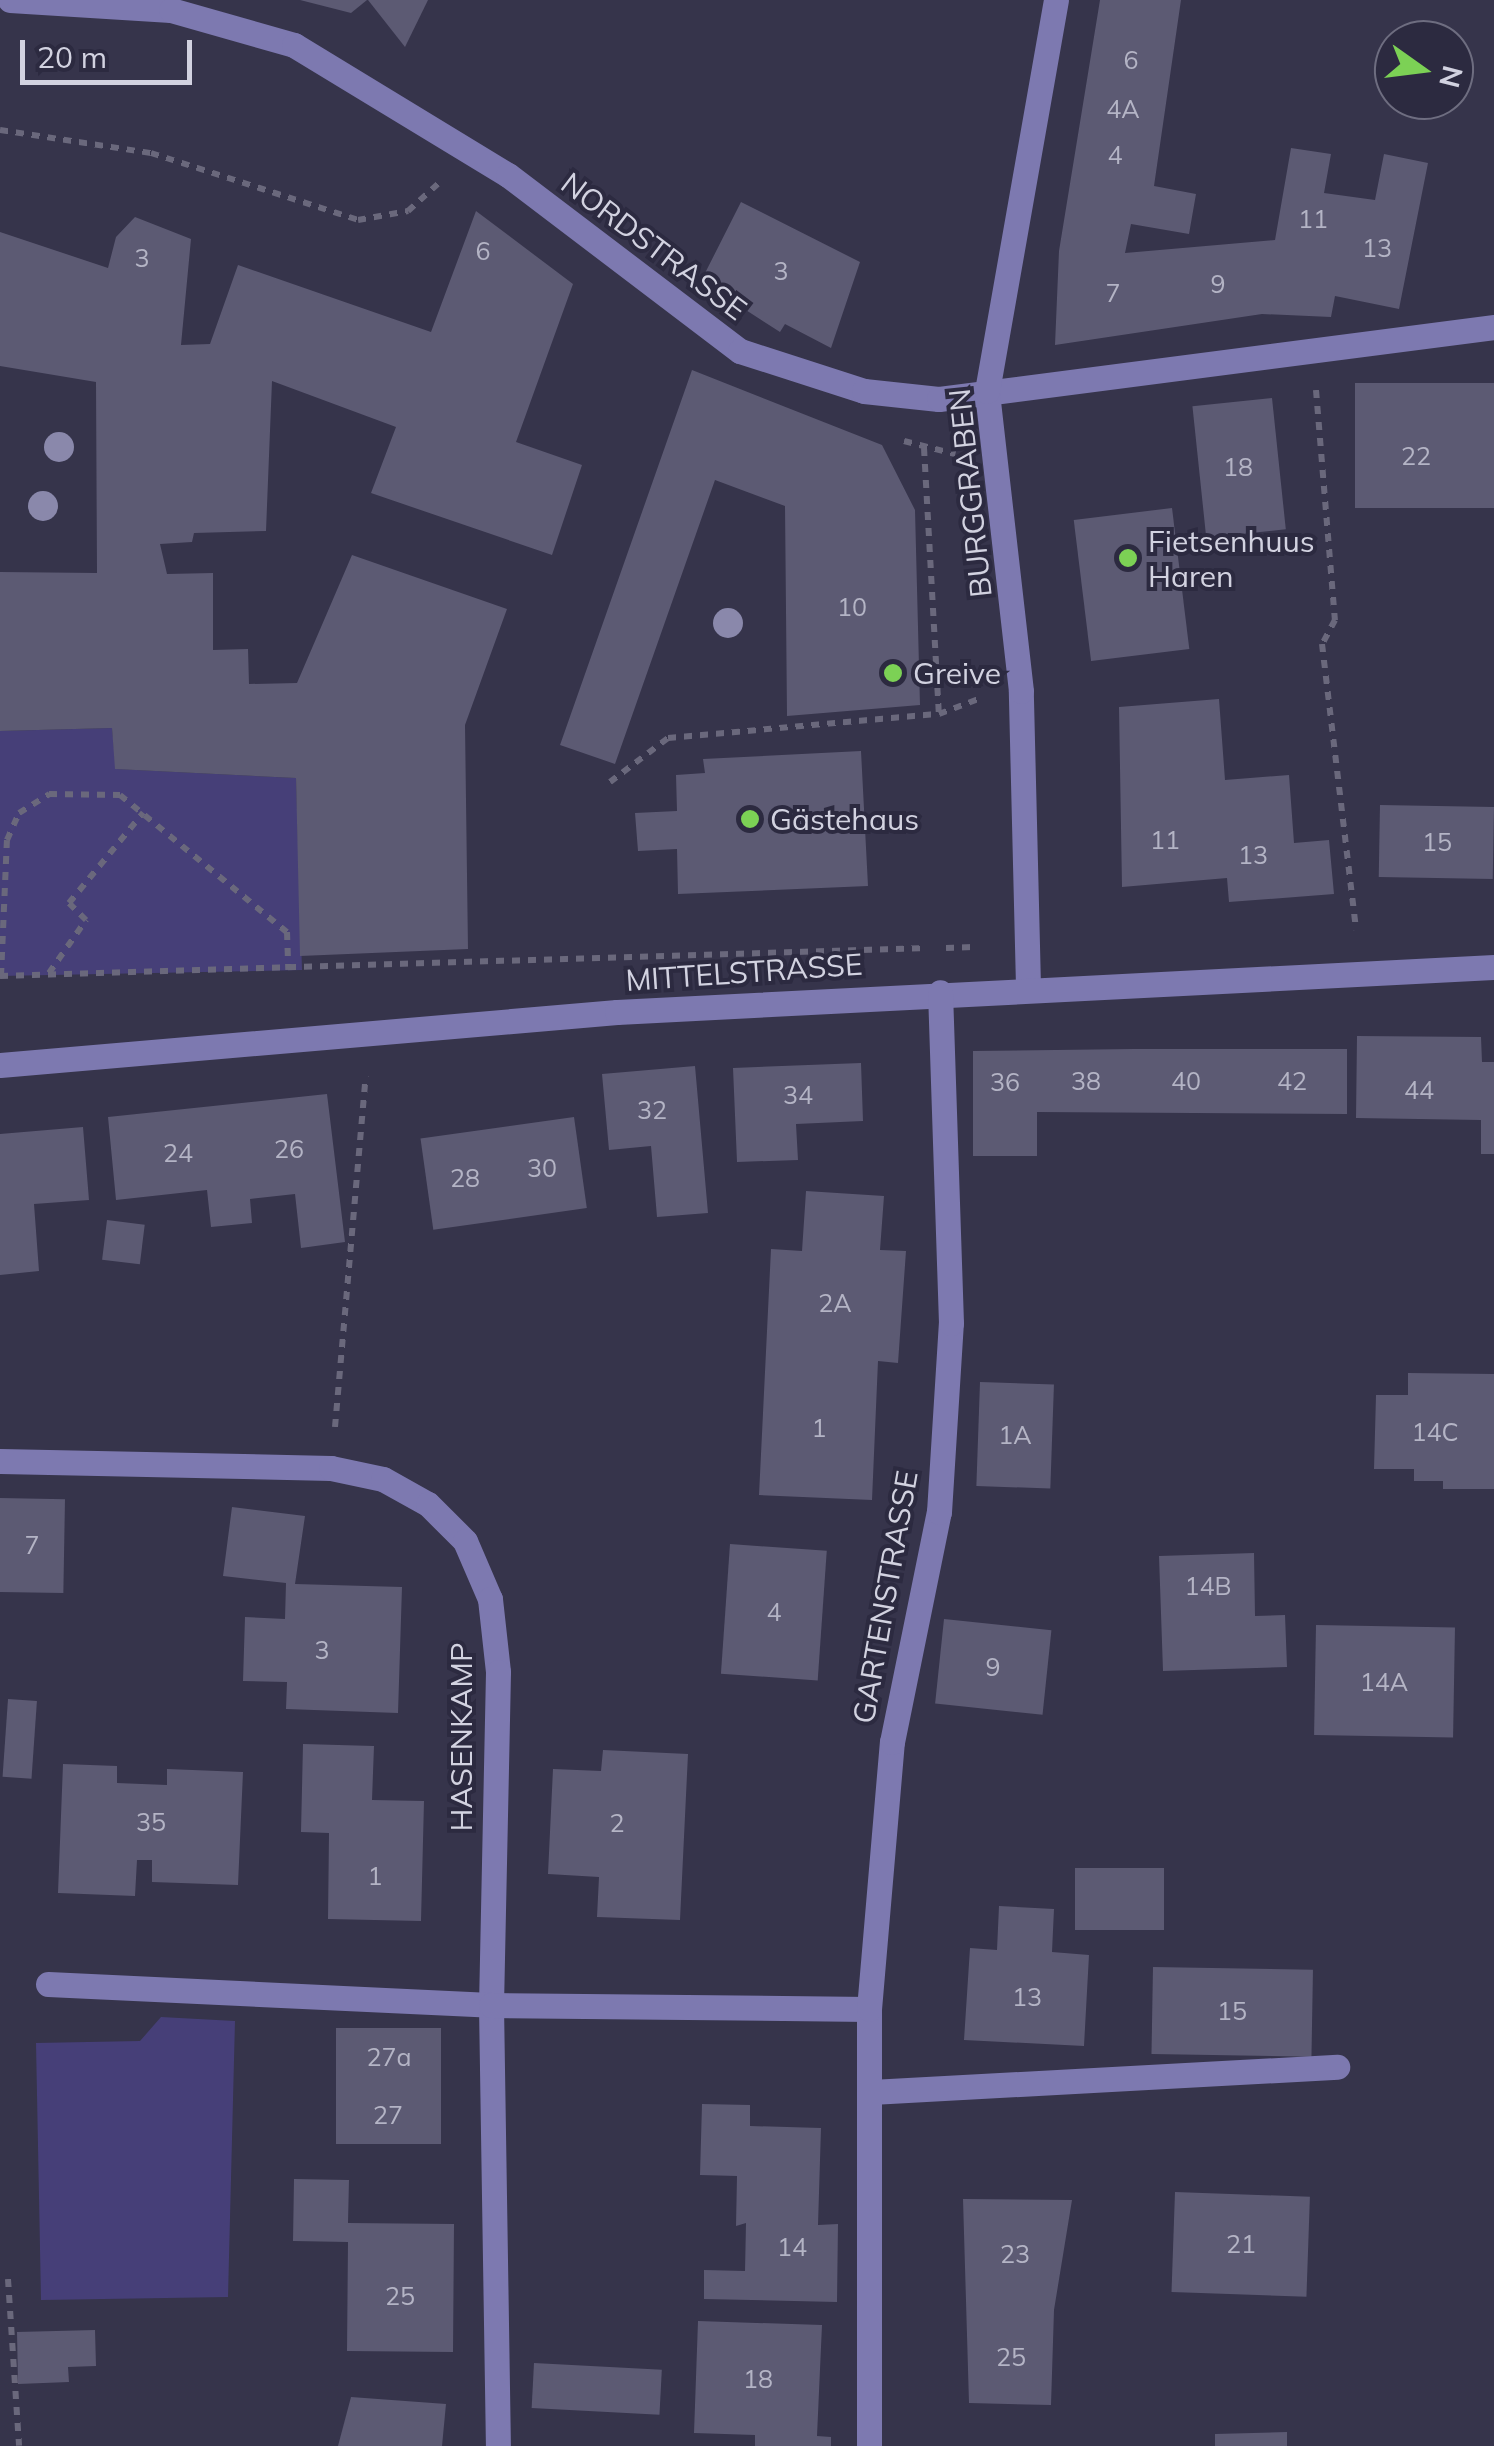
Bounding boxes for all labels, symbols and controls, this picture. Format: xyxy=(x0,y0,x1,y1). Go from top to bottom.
scale bar xyxy=(25,20,198,82)
north arrow xyxy=(1374,20,1474,120)
text: 20 m xyxy=(37,38,107,76)
house number: 6 xyxy=(1124,45,1138,75)
text: N xyxy=(1432,62,1471,91)
house number: 4A xyxy=(1106,94,1140,124)
house number: 4 xyxy=(1108,140,1122,170)
street label: NORDSTRASSE xyxy=(554,165,754,327)
house number: 11 xyxy=(1298,204,1328,234)
house number: 13 xyxy=(1362,233,1392,263)
house number: 6 xyxy=(476,236,490,266)
house number: 3 xyxy=(135,243,149,273)
house number: 3 xyxy=(774,256,788,286)
house number: 9 xyxy=(1211,269,1225,299)
house number: 7 xyxy=(1106,278,1120,308)
street label: BURGGRABEN xyxy=(941,387,999,599)
house number: 22 xyxy=(1401,441,1431,471)
house number: 18 xyxy=(1223,452,1253,482)
place label: Fietsenhuus Haren xyxy=(1148,523,1315,594)
marker: Fietsenhuus Haren xyxy=(1117,547,1139,569)
house number: 10 xyxy=(837,592,867,622)
place label: Greive xyxy=(913,655,1001,691)
marker: Greive xyxy=(882,662,904,684)
place label: Gästehaus xyxy=(770,801,919,837)
marker: Gästehaus xyxy=(739,808,761,830)
house number: 11 xyxy=(1150,825,1180,855)
house number: 15 xyxy=(1422,827,1452,857)
house number: 13 xyxy=(1238,840,1268,870)
street label: MITTELSTRASSE xyxy=(624,946,864,998)
house number: 38 xyxy=(1071,1066,1101,1096)
house number: 40 xyxy=(1171,1066,1201,1096)
house number: 42 xyxy=(1277,1066,1307,1096)
house number: 36 xyxy=(990,1067,1020,1097)
house number: 44 xyxy=(1404,1075,1434,1105)
house number: 34 xyxy=(783,1080,813,1110)
house number: 32 xyxy=(637,1095,667,1125)
house number: 26 xyxy=(274,1134,304,1164)
house number: 24 xyxy=(163,1138,193,1168)
house number: 30 xyxy=(527,1153,557,1183)
house number: 28 xyxy=(450,1163,480,1193)
house number: 2A xyxy=(818,1288,852,1318)
house number: 1 xyxy=(812,1413,826,1443)
house number: 14C xyxy=(1411,1417,1459,1447)
house number: 1A xyxy=(998,1420,1032,1450)
street label: GARTENSTRASSE xyxy=(845,1468,925,1726)
house number: 7 xyxy=(25,1530,39,1560)
house number: 14B xyxy=(1185,1571,1231,1601)
house number: 4 xyxy=(767,1597,781,1627)
house number: 3 xyxy=(315,1635,329,1665)
street label: HASENKAMP xyxy=(443,1642,479,1832)
house number: 9 xyxy=(986,1652,1000,1682)
house number: 14A xyxy=(1360,1667,1408,1697)
house number: 35 xyxy=(136,1807,166,1837)
house number: 2 xyxy=(610,1808,624,1838)
house number: 1 xyxy=(368,1861,382,1891)
house number: 13 xyxy=(1012,1982,1042,2012)
house number: 15 xyxy=(1217,1996,1247,2026)
house number: 27a xyxy=(367,2042,411,2072)
house number: 27 xyxy=(373,2100,403,2130)
house number: 21 xyxy=(1226,2229,1256,2259)
house number: 14 xyxy=(777,2232,807,2262)
house number: 23 xyxy=(1000,2239,1030,2269)
house number: 25 xyxy=(385,2281,415,2311)
house number: 25 xyxy=(996,2342,1026,2372)
house number: 18 xyxy=(743,2364,773,2394)

